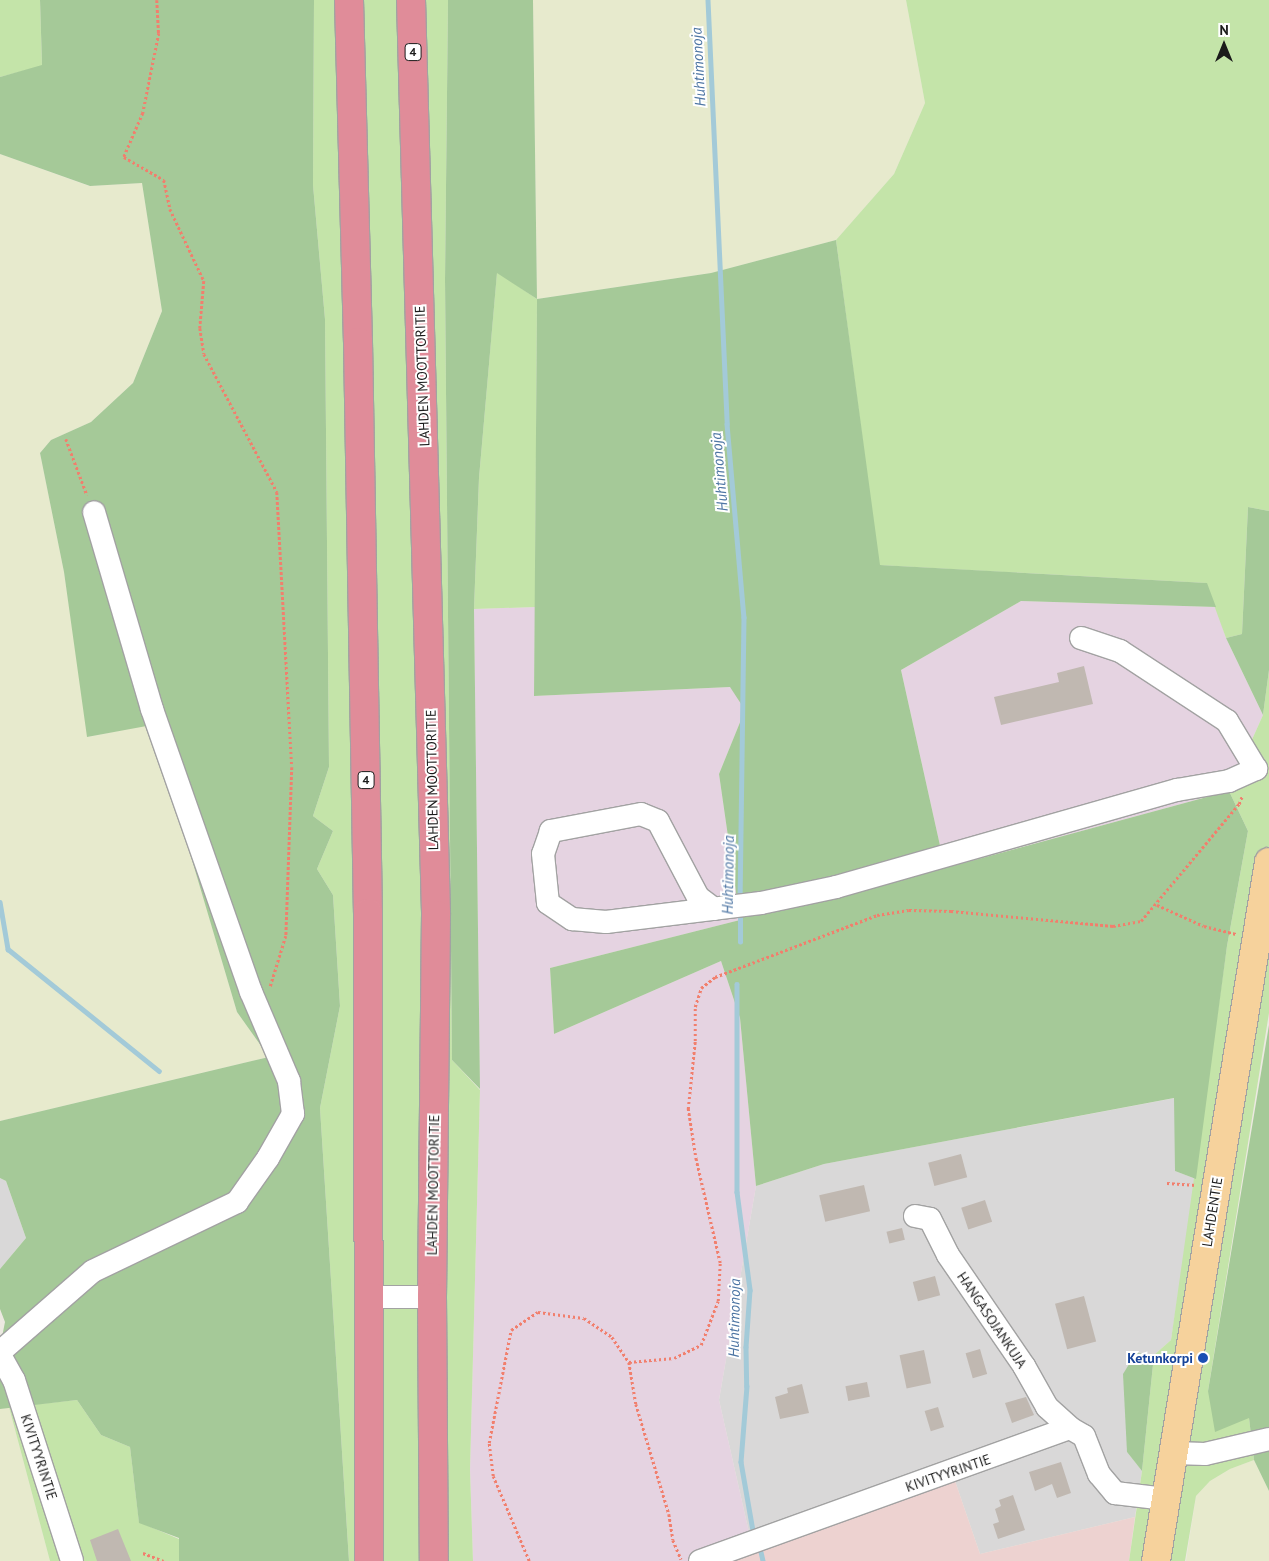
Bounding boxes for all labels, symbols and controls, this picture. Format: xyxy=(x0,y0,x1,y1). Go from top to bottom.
north arrow xyxy=(1199,20,1249,70)
text: N xyxy=(1219,21,1229,39)
water label: Huhtimonoja xyxy=(687,27,709,107)
road number: 4 xyxy=(404,42,422,62)
street label: LAHDEN MOOTTORITIE xyxy=(411,305,433,447)
water label: Huhtimonoja xyxy=(707,432,731,512)
street label: LAHDEN MOOTTORITIE xyxy=(422,709,442,851)
road number: 4 xyxy=(357,770,375,790)
water label: Huhtimonoja xyxy=(718,835,738,915)
street label: LAHDEN MOOTTORITIE xyxy=(423,1114,443,1256)
street label: LAHDENTIE xyxy=(1198,1176,1226,1248)
street label: HANGASOJANKUJA xyxy=(954,1269,1030,1371)
water label: Huhtimonoja xyxy=(724,1278,744,1358)
place label: Ketunkorpi xyxy=(1127,1350,1193,1366)
marker: Ketunkorpi xyxy=(1197,1352,1209,1364)
street label: KIVITYYRINTIE xyxy=(17,1412,61,1502)
street label: KIVITYYRINTIE xyxy=(903,1451,993,1495)

